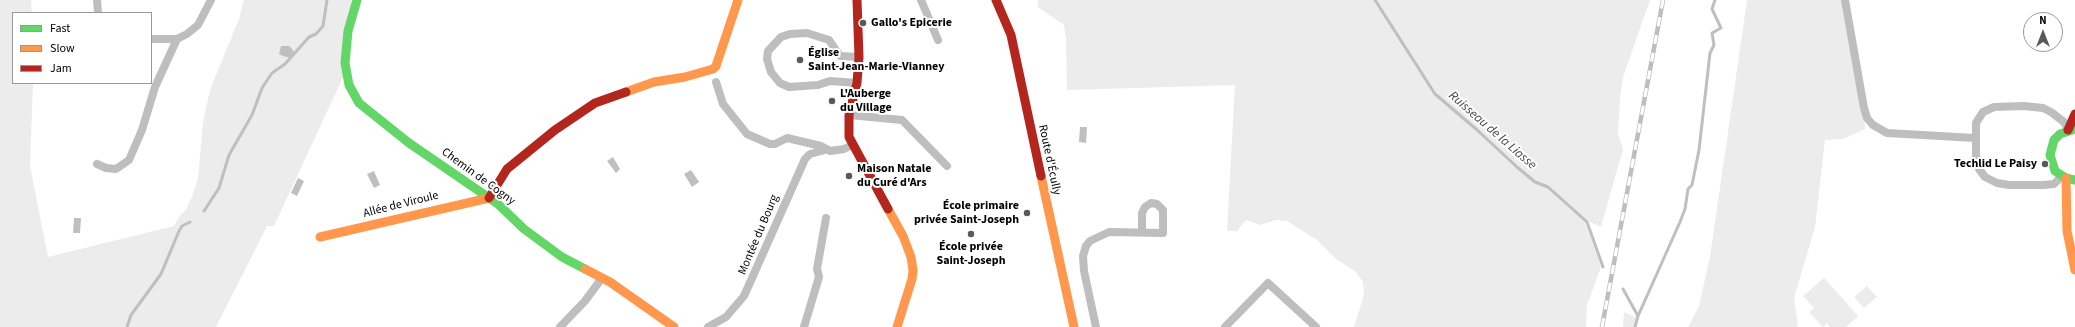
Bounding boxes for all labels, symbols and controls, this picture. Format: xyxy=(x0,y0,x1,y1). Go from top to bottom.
legend xyxy=(12,12,152,84)
north arrow xyxy=(2023,12,2063,52)
text: N xyxy=(2039,13,2047,28)
place label: Gallo's Epicerie xyxy=(871,16,952,30)
marker: Gallo's Epicerie xyxy=(858,18,868,28)
text: Fast xyxy=(50,20,70,37)
text: Slow xyxy=(50,40,75,57)
place label: Église Saint-Jean-Marie-Vianney xyxy=(808,46,945,74)
marker: Église Saint-Jean-Marie-Vianney xyxy=(795,55,805,65)
text: Jam xyxy=(50,60,72,77)
place label: L'Auberge du Village xyxy=(840,87,892,115)
water label: Ruisseau de la Liasse xyxy=(1445,89,1539,173)
marker: L'Auberge du Village xyxy=(827,96,837,106)
street label: Route d'Écully xyxy=(1035,124,1063,196)
street label: Chemin de Cogny xyxy=(438,145,518,209)
place label: Techlid Le Paisy xyxy=(1954,157,2037,171)
marker: Techlid Le Paisy xyxy=(2040,159,2050,169)
place label: Maison Natale du Curé d'Ars xyxy=(857,162,931,190)
marker: Maison Natale du Curé d'Ars xyxy=(844,171,854,181)
street label: Allée de Viroule xyxy=(362,189,440,221)
street label: Montée du Bourg xyxy=(736,193,782,277)
place label: École primaire privée Saint-Joseph xyxy=(914,199,1019,227)
marker: École primaire privée Saint-Joseph xyxy=(1022,208,1032,218)
marker: École privée Saint-Joseph xyxy=(966,229,976,239)
place label: École privée Saint-Joseph xyxy=(936,240,1006,268)

